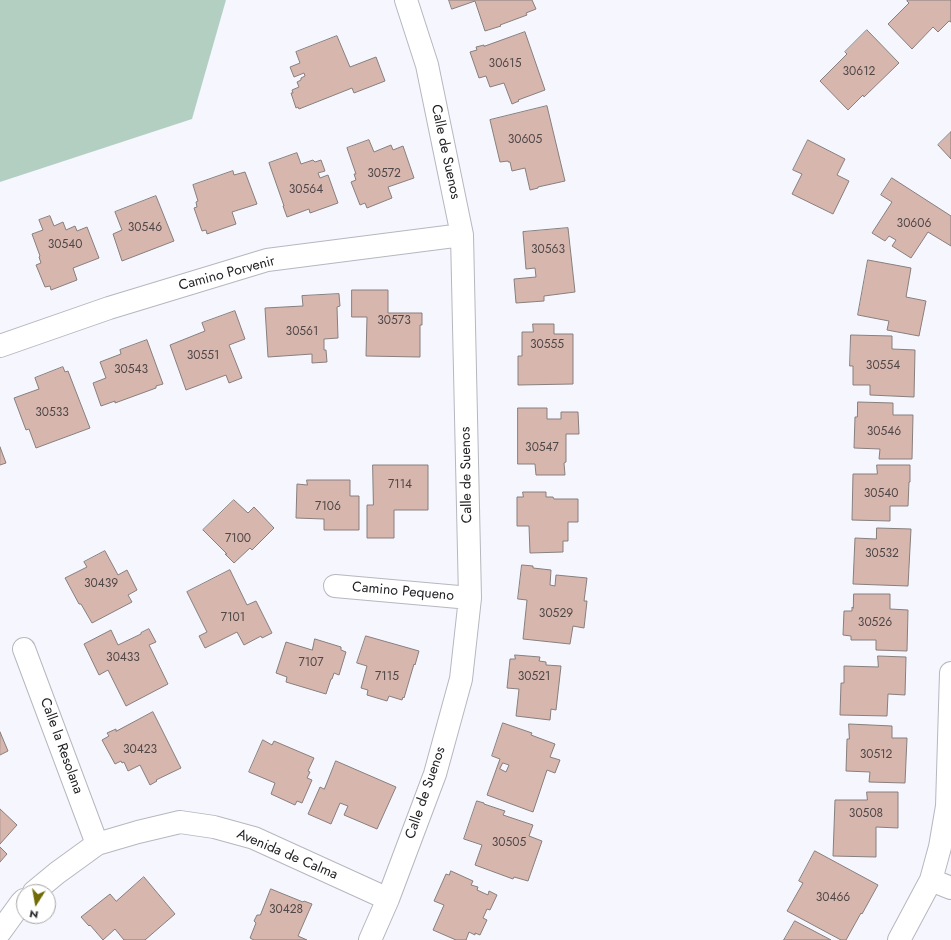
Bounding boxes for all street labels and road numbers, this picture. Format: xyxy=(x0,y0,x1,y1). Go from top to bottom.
street label: Calle de Suenos xyxy=(427,103,463,201)
street label: Camino Porvenir xyxy=(177,253,277,295)
street label: Calle de Suenos xyxy=(458,427,476,523)
street label: Camino Pequeno xyxy=(351,579,455,605)
street label: Calle la Resolana xyxy=(36,696,86,796)
street label: Calle de Suenos xyxy=(402,745,450,841)
street label: Avenida de Calma xyxy=(234,826,340,884)

